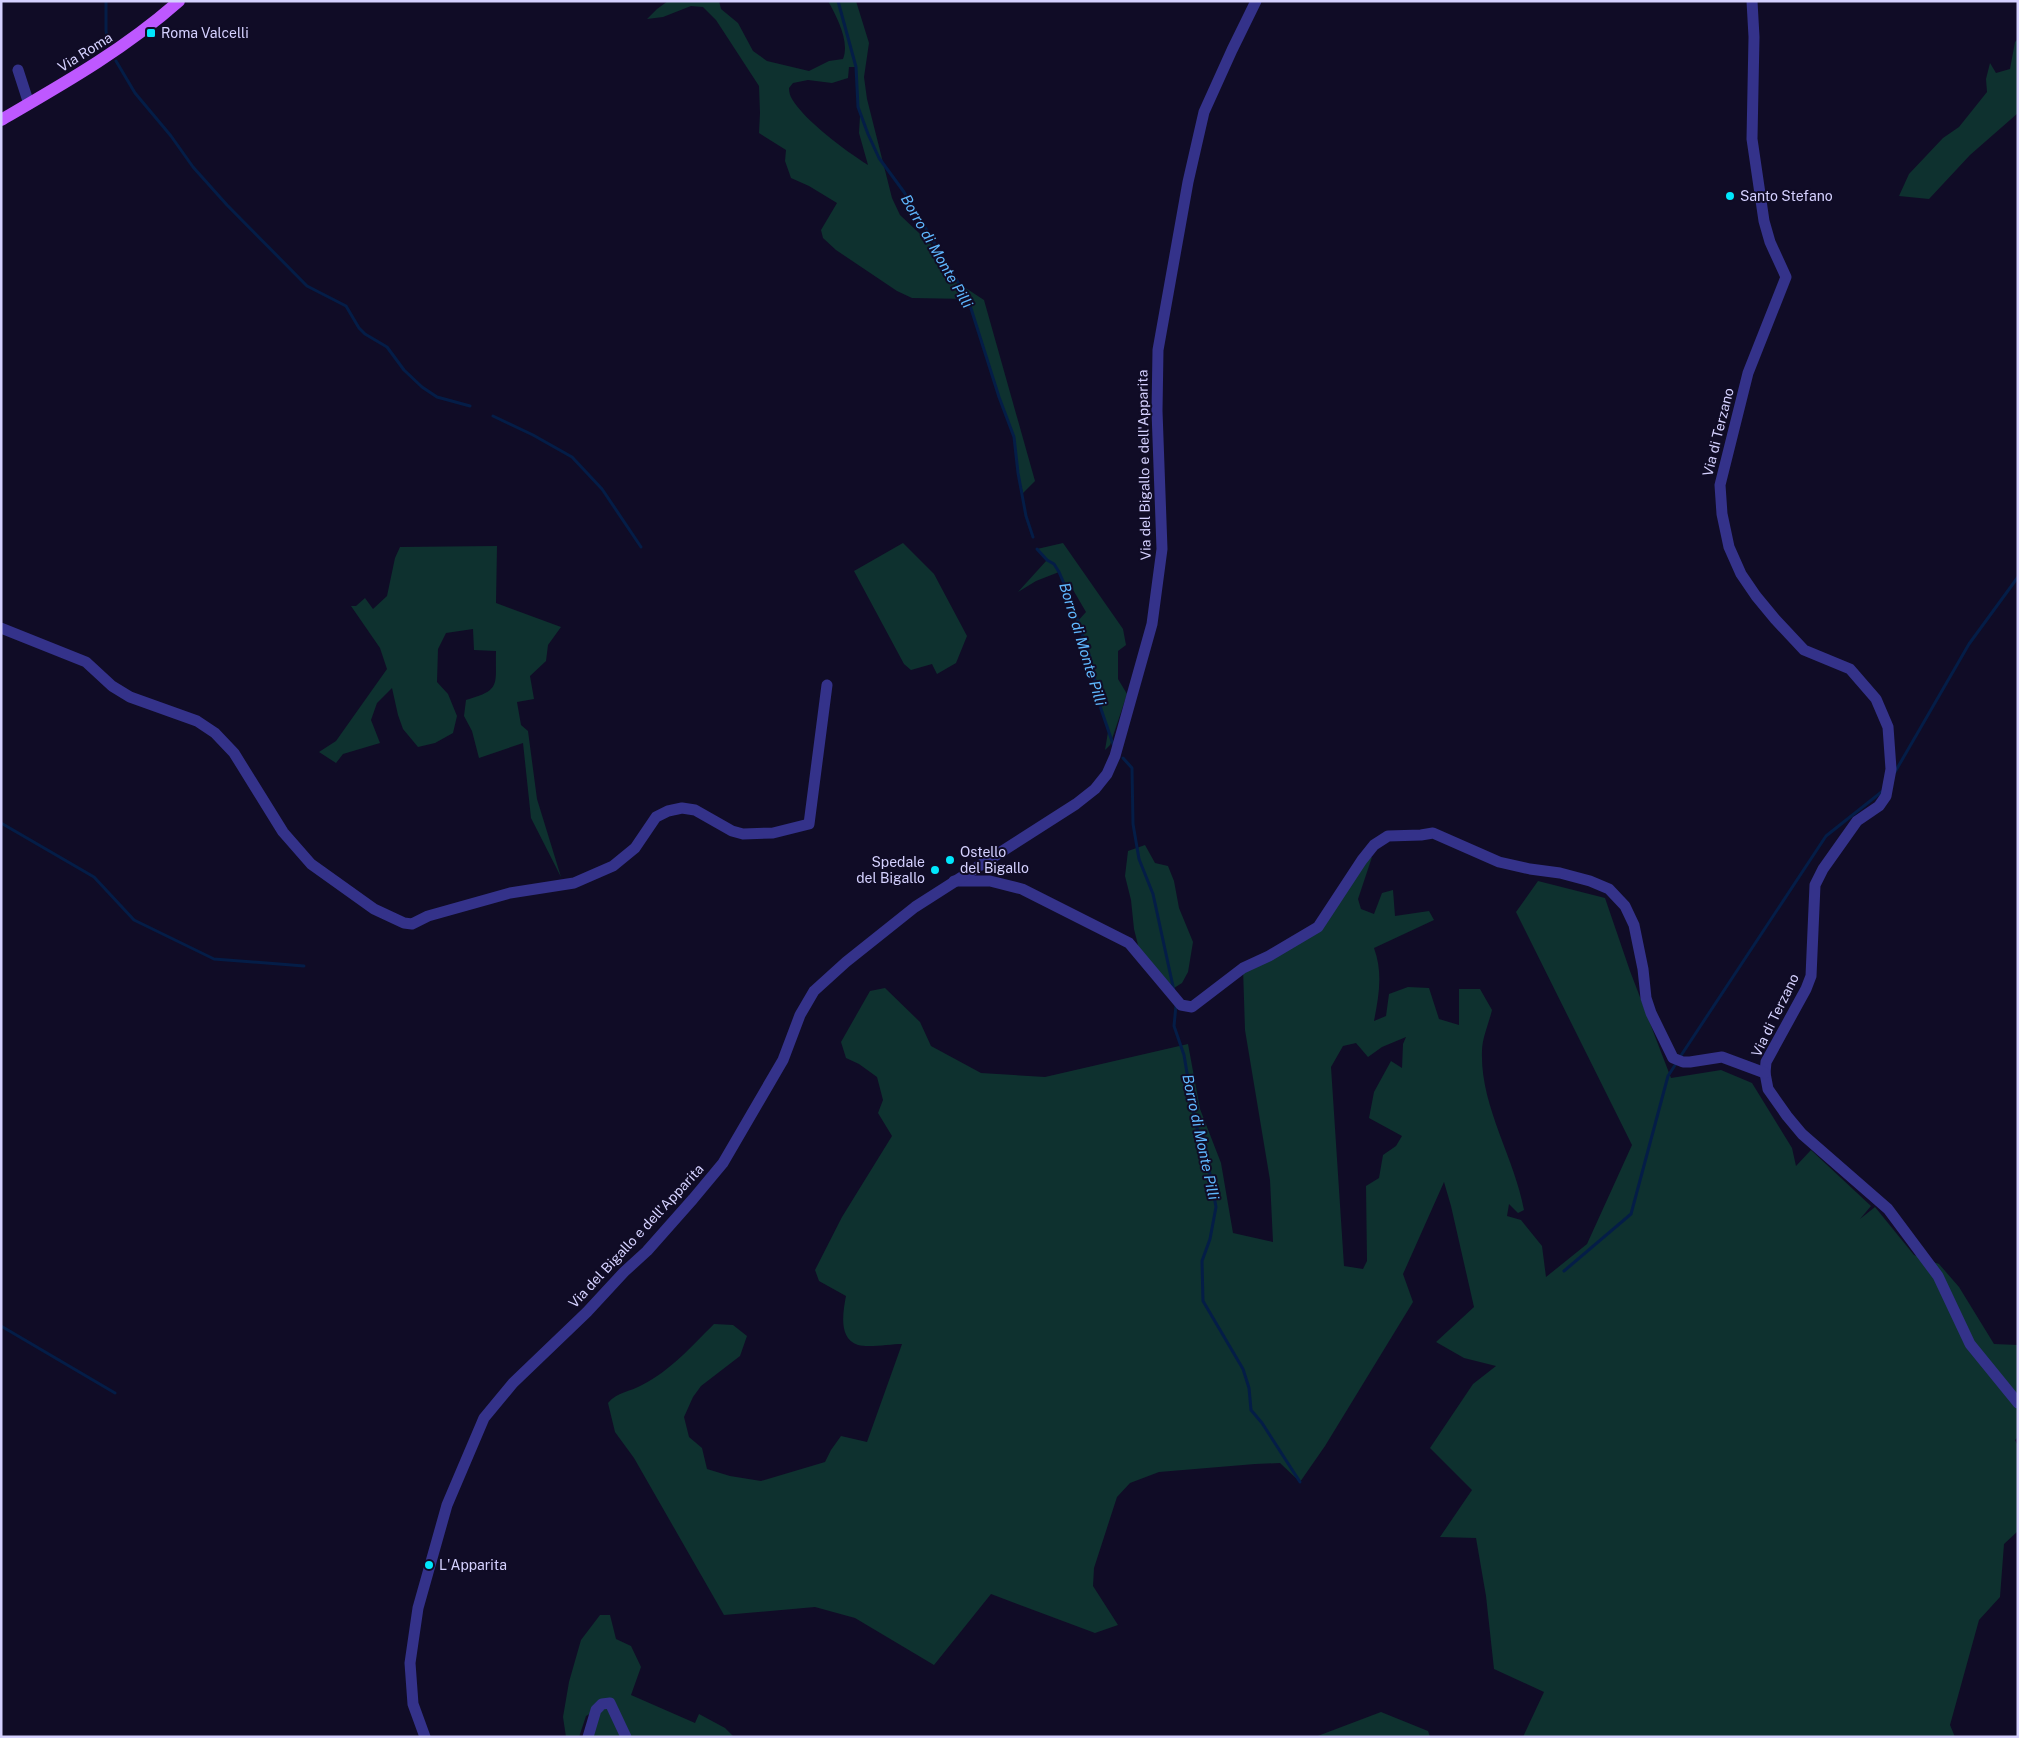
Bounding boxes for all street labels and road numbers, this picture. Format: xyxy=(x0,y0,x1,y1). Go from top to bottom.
street label: Via Roma xyxy=(55,29,115,75)
street label: Via del Bigallo e dell'Apparita xyxy=(1134,370,1154,560)
street label: Via di Terzano xyxy=(1699,386,1737,478)
street label: Via di Terzano xyxy=(1748,971,1802,1059)
street label: Via del Bigallo e dell'Apparita xyxy=(565,1161,707,1311)

